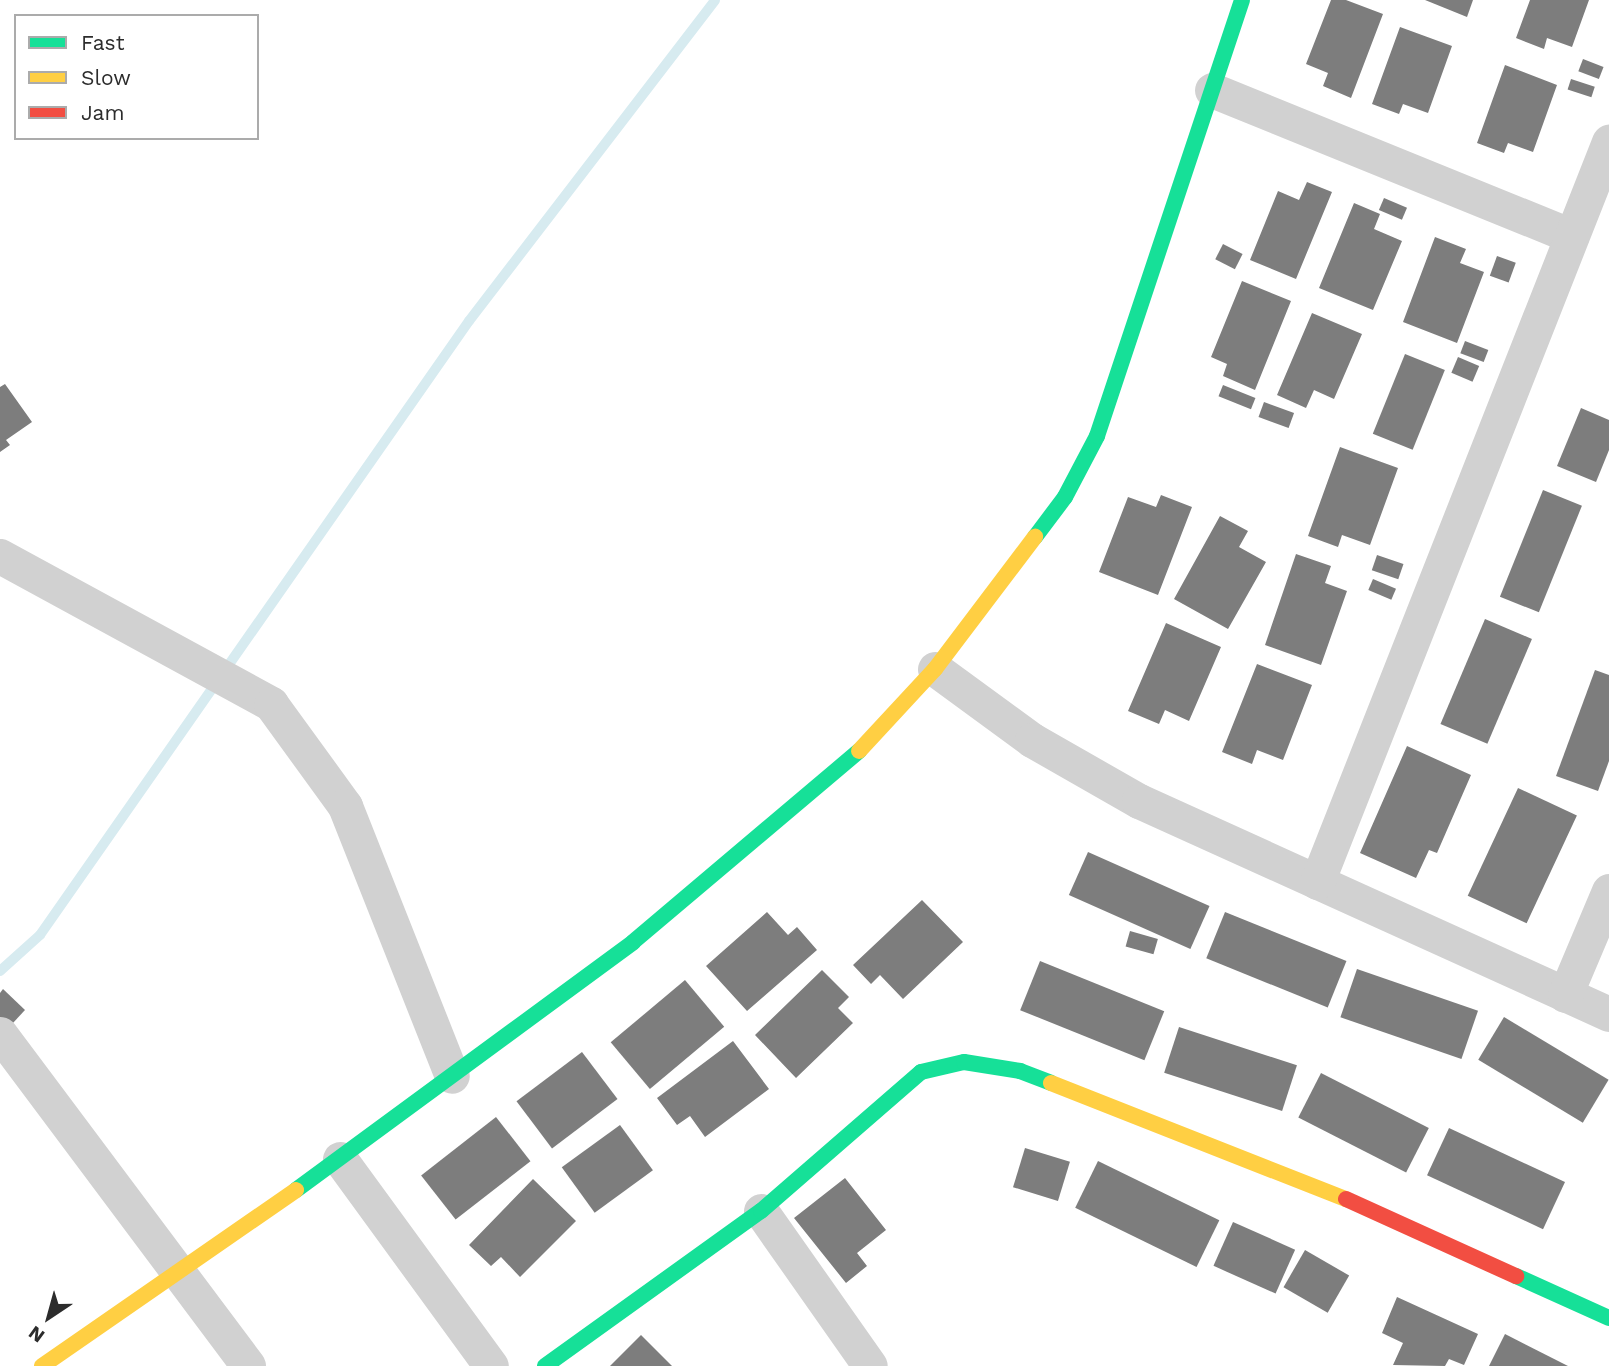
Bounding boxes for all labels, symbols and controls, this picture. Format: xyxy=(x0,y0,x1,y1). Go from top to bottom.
legend xyxy=(14,14,259,140)
text: Fast xyxy=(81,30,125,55)
text: Slow xyxy=(81,65,131,90)
text: Jam xyxy=(81,100,124,125)
north arrow xyxy=(14,1282,84,1352)
text: N xyxy=(24,1321,49,1348)

